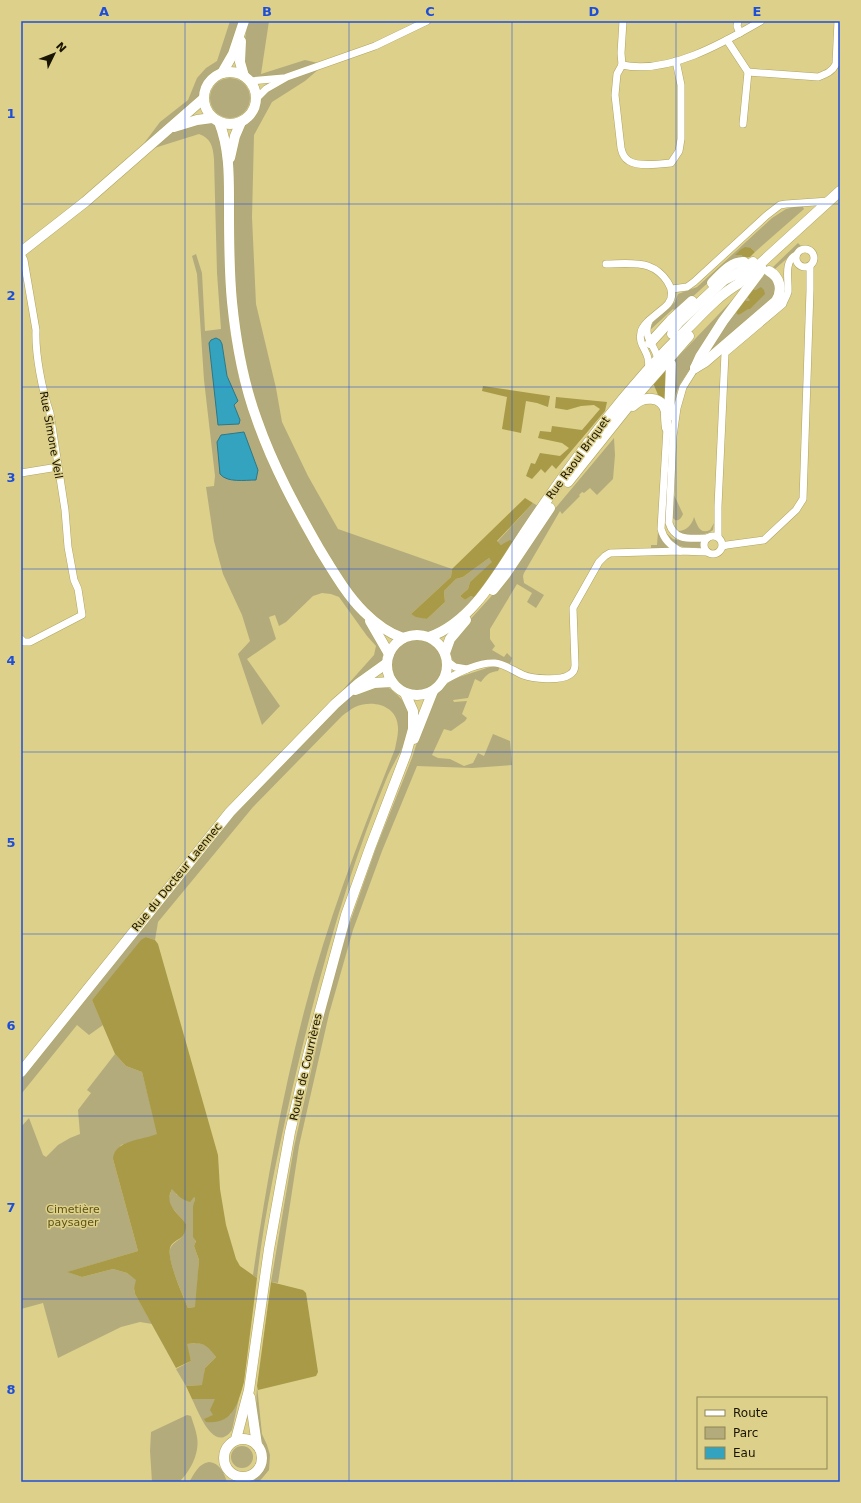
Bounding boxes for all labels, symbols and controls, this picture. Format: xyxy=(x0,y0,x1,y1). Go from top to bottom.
text: A xyxy=(99,4,109,19)
text: B xyxy=(262,4,272,19)
text: C xyxy=(425,4,435,19)
text: D xyxy=(589,4,600,19)
text: E xyxy=(753,4,761,19)
north arrow xyxy=(34,34,74,74)
text: N xyxy=(53,40,69,55)
text: 1 xyxy=(6,106,16,121)
text: 2 xyxy=(6,288,16,303)
street label: Rue Simone Veil xyxy=(37,390,65,480)
street label: Rue Raoul Briquet xyxy=(544,414,613,502)
text: 3 xyxy=(6,470,16,485)
text: 4 xyxy=(6,653,16,668)
street label: Rue du Docteur Laennec xyxy=(129,820,225,934)
text: 5 xyxy=(6,835,16,850)
street label: Route de Courrières xyxy=(287,1012,325,1122)
text: 6 xyxy=(6,1018,16,1033)
text: 7 xyxy=(6,1200,16,1215)
park label: Cimetière paysager xyxy=(46,1203,100,1229)
text: 8 xyxy=(6,1382,16,1397)
legend xyxy=(697,1397,827,1469)
text: Route xyxy=(733,1406,768,1420)
text: Parc xyxy=(733,1426,758,1440)
text: Eau xyxy=(733,1446,756,1460)

